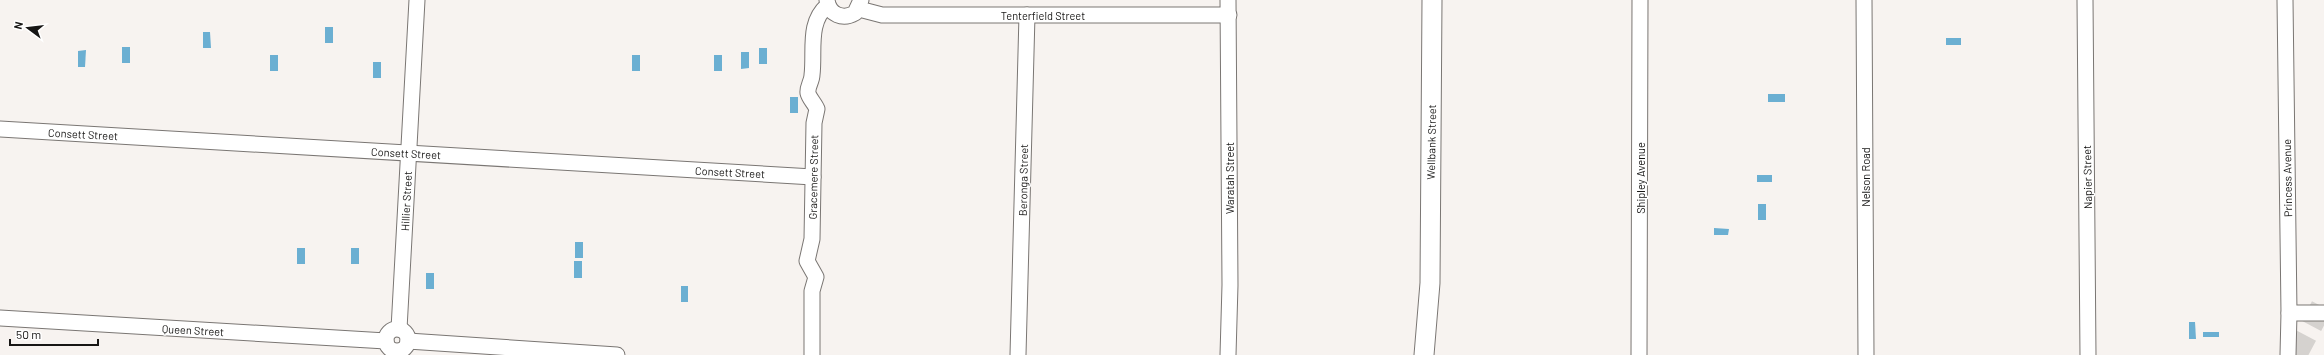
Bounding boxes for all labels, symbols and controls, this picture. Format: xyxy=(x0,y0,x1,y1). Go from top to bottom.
north arrow xyxy=(8,8,48,48)
street label: Tenterfield Street xyxy=(1001,9,1085,22)
text: N xyxy=(11,20,25,31)
street label: Wellbank Street xyxy=(1424,104,1438,180)
street label: Consett Street xyxy=(48,126,118,142)
street label: Gracemere Street xyxy=(806,134,820,220)
street label: Princess Avenue xyxy=(2280,139,2294,217)
street label: Waratah Street xyxy=(1223,142,1236,214)
street label: Shipley Avenue xyxy=(1634,142,1647,214)
street label: Beronga Street xyxy=(1016,144,1030,216)
street label: Consett Street xyxy=(371,145,441,161)
street label: Napier Street xyxy=(2080,145,2094,209)
street label: Nelson Road xyxy=(1859,147,1872,207)
street label: Consett Street xyxy=(695,164,765,180)
street label: Hillier Street xyxy=(398,171,414,231)
scale bar xyxy=(10,321,98,347)
street label: Queen Street xyxy=(162,322,224,338)
text: 50 m xyxy=(16,327,41,341)

